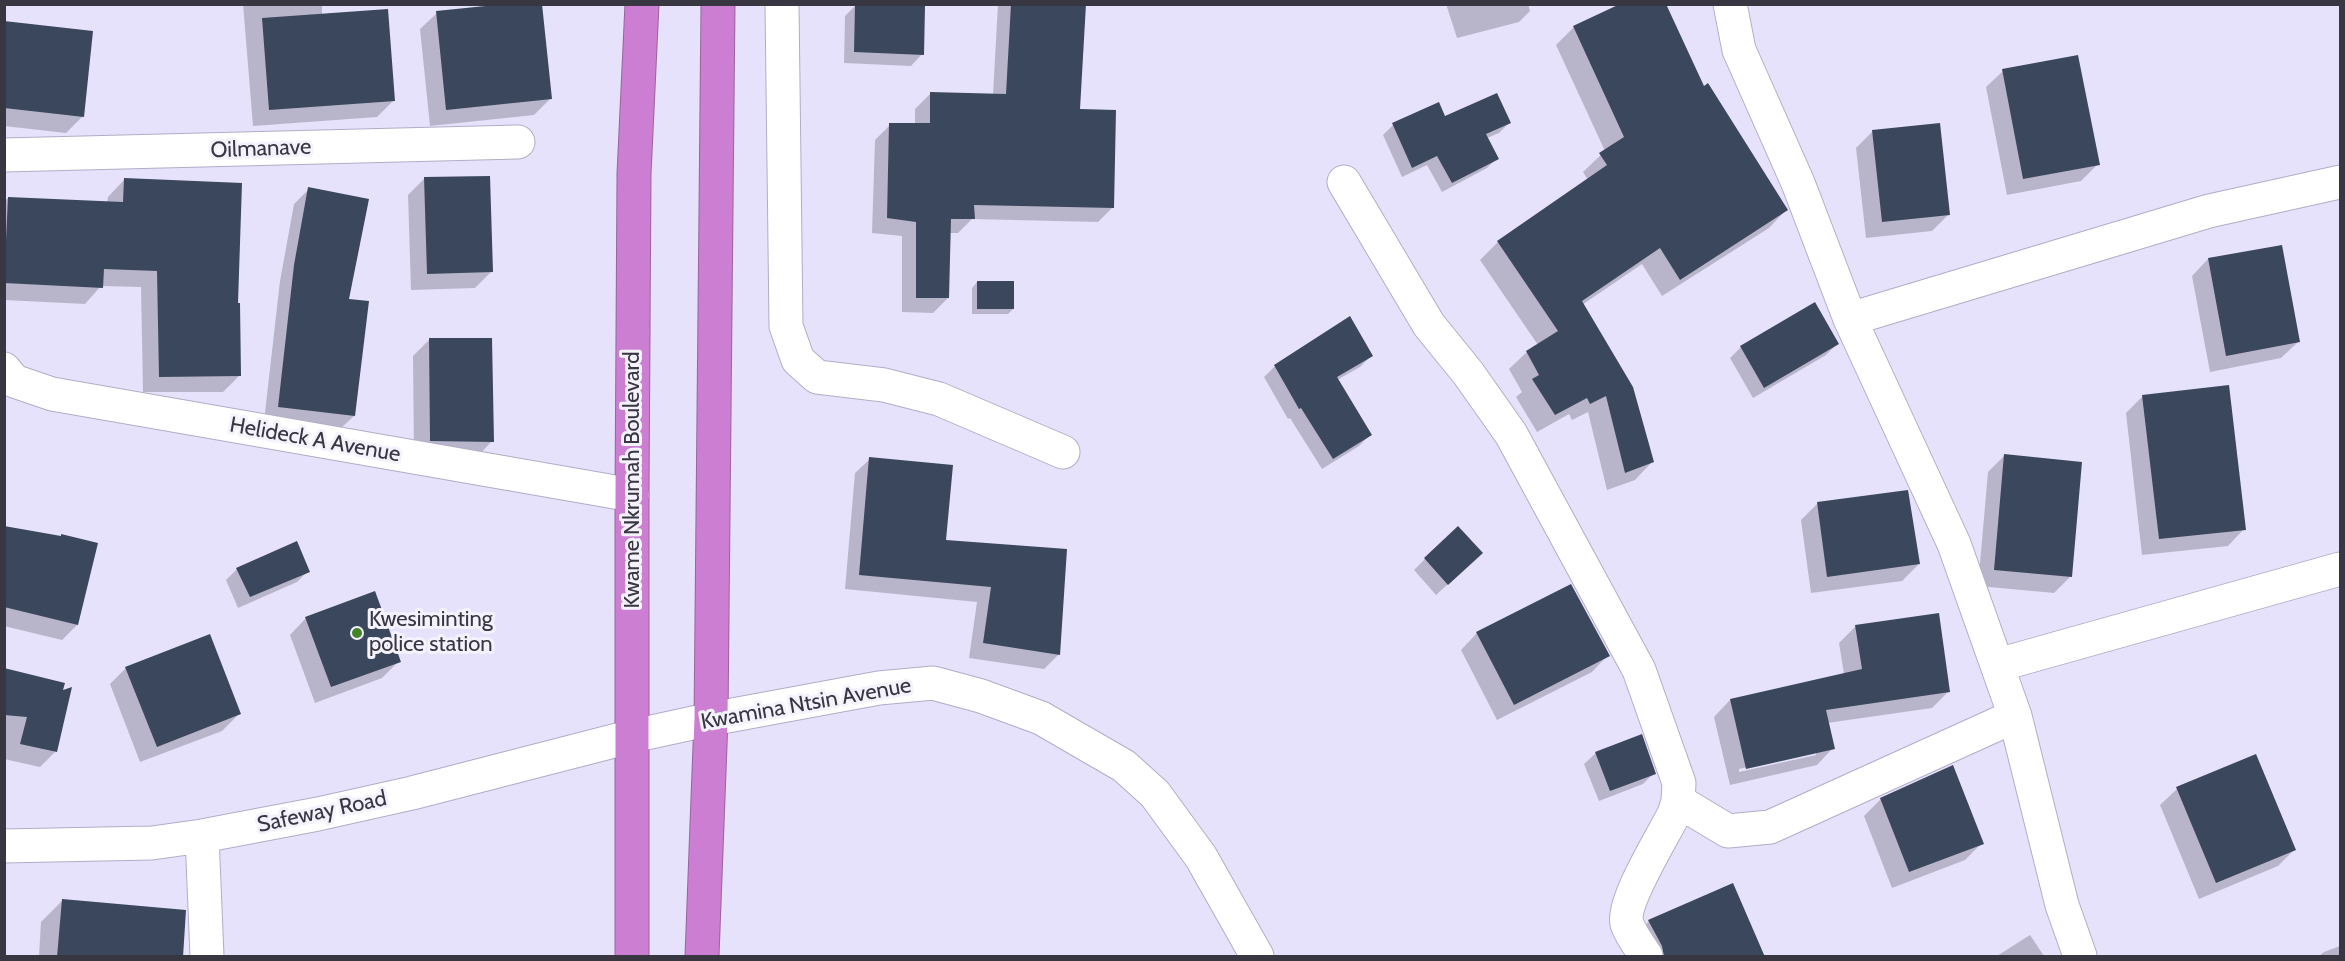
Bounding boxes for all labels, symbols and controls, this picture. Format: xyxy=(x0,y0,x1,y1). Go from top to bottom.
street label: Oilmanave xyxy=(210,134,312,164)
street label: Kwame Nkrumah Boulevard xyxy=(620,352,646,608)
street label: Helideck A Avenue xyxy=(228,412,402,468)
place label: Kwesiminting police station xyxy=(369,607,493,658)
marker: Kwesiminting police station xyxy=(350,626,364,640)
street label: Kwamina Ntsin Avenue xyxy=(699,672,913,736)
street label: Safeway Road xyxy=(255,785,389,839)

